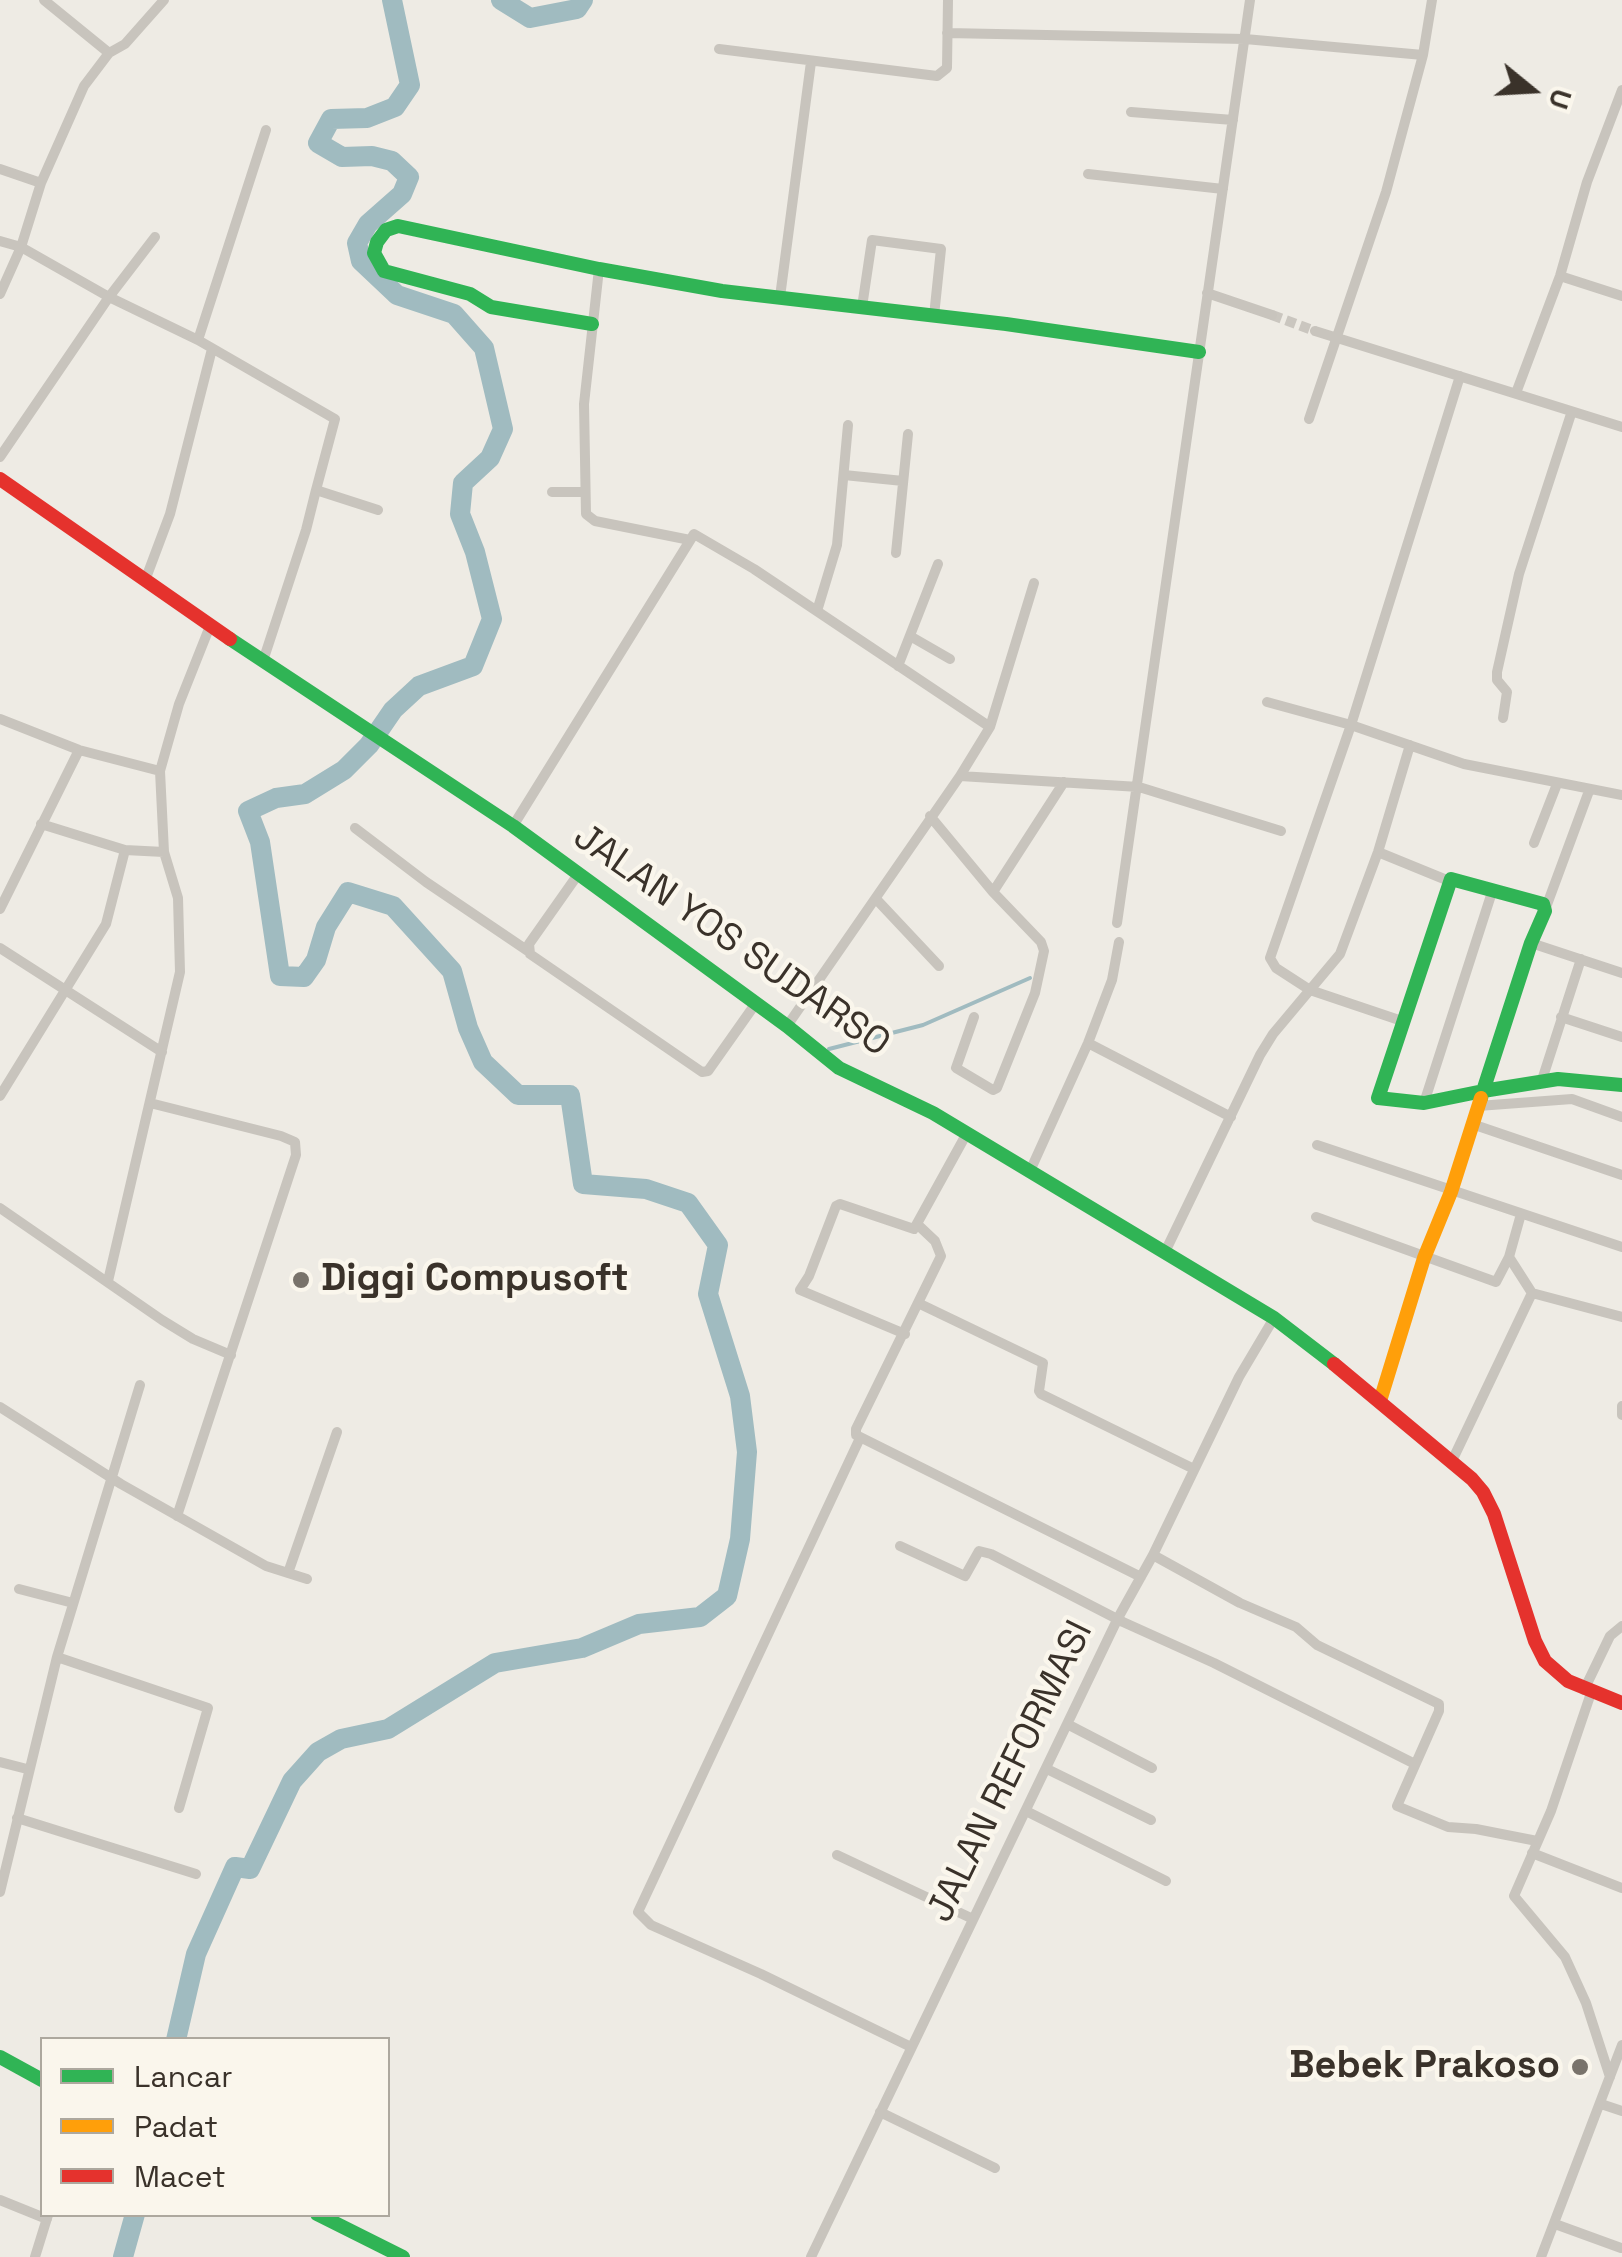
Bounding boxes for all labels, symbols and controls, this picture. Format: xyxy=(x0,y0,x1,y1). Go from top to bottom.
north arrow xyxy=(1482,40,1582,140)
text: U xyxy=(1541,85,1581,114)
street label: JALAN YOS SUDARSO xyxy=(564,815,898,1067)
place label: Diggi Compusoft xyxy=(321,1257,629,1303)
marker: Diggi Compusoft xyxy=(290,1269,312,1291)
street label: JALAN REFORMASI xyxy=(918,1614,1104,1930)
legend xyxy=(40,2037,390,2217)
place label: Bebek Prakoso xyxy=(1289,2044,1560,2090)
marker: Bebek Prakoso xyxy=(1569,2056,1591,2078)
text: Lancar xyxy=(134,2057,233,2096)
text: Padat xyxy=(134,2107,218,2146)
text: Macet xyxy=(134,2157,226,2196)

